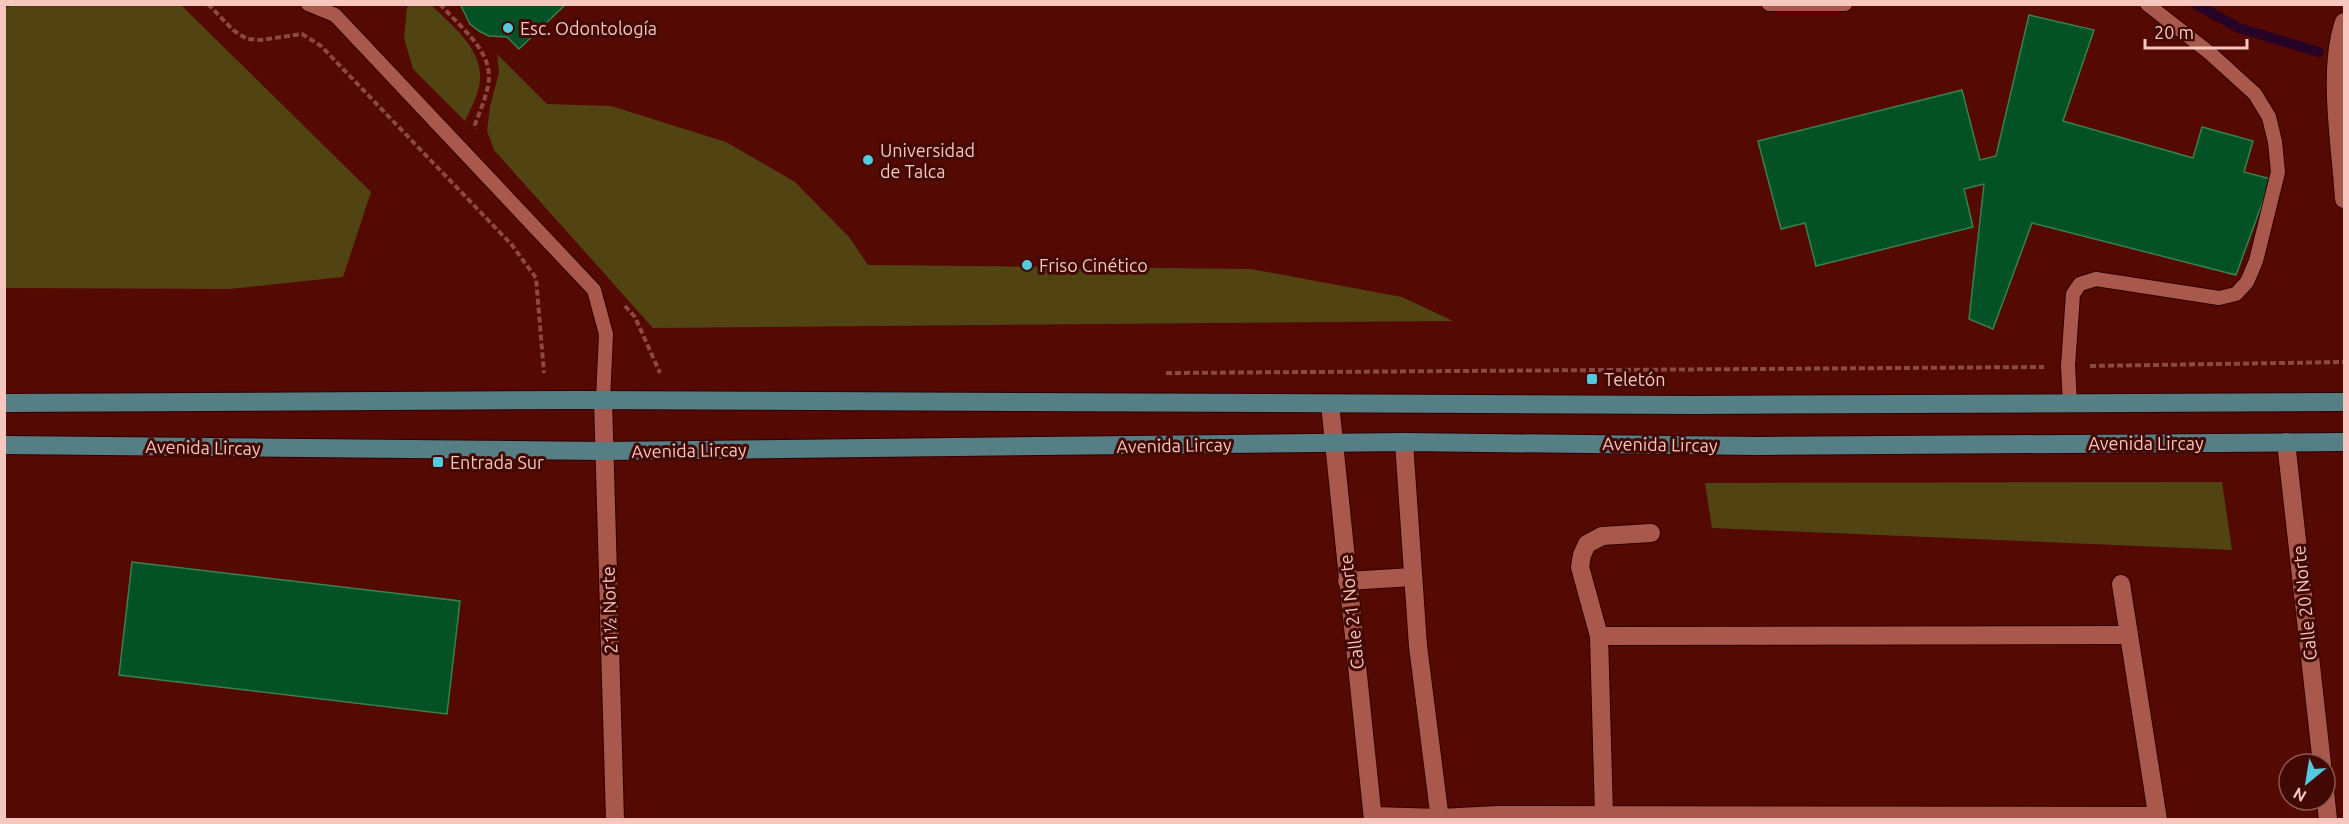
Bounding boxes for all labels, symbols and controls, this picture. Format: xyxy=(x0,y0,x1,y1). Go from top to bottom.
scale bar xyxy=(2145,12,2247,50)
place label: Esc. Odontología xyxy=(520,18,657,38)
marker: Esc. Odontología xyxy=(501,21,515,35)
text: 20 m xyxy=(2154,22,2194,42)
place label: Universidad de Talca xyxy=(880,140,975,181)
marker: Universidad de Talca xyxy=(861,153,875,167)
place label: Friso Cinético xyxy=(1039,255,1148,275)
marker: Friso Cinético xyxy=(1020,258,1034,272)
place label: Teletón xyxy=(1604,369,1666,389)
marker: Teletón xyxy=(1585,372,1599,386)
street label: Avenida Lircay xyxy=(1602,433,1718,455)
street label: Avenida Lircay xyxy=(2088,433,2204,453)
street label: Avenida Lircay xyxy=(1116,434,1232,456)
street label: Avenida Lircay xyxy=(145,436,261,458)
street label: Avenida Lircay xyxy=(631,439,747,461)
place label: Entrada Sur xyxy=(450,452,544,472)
marker: Entrada Sur xyxy=(431,455,445,469)
street label: Calle 20 Norte xyxy=(2288,545,2320,661)
street label: Calle 21 Norte xyxy=(1335,554,1367,670)
street label: 21½ Norte xyxy=(597,566,621,654)
north arrow xyxy=(2277,752,2337,812)
text: N xyxy=(2290,784,2309,806)

